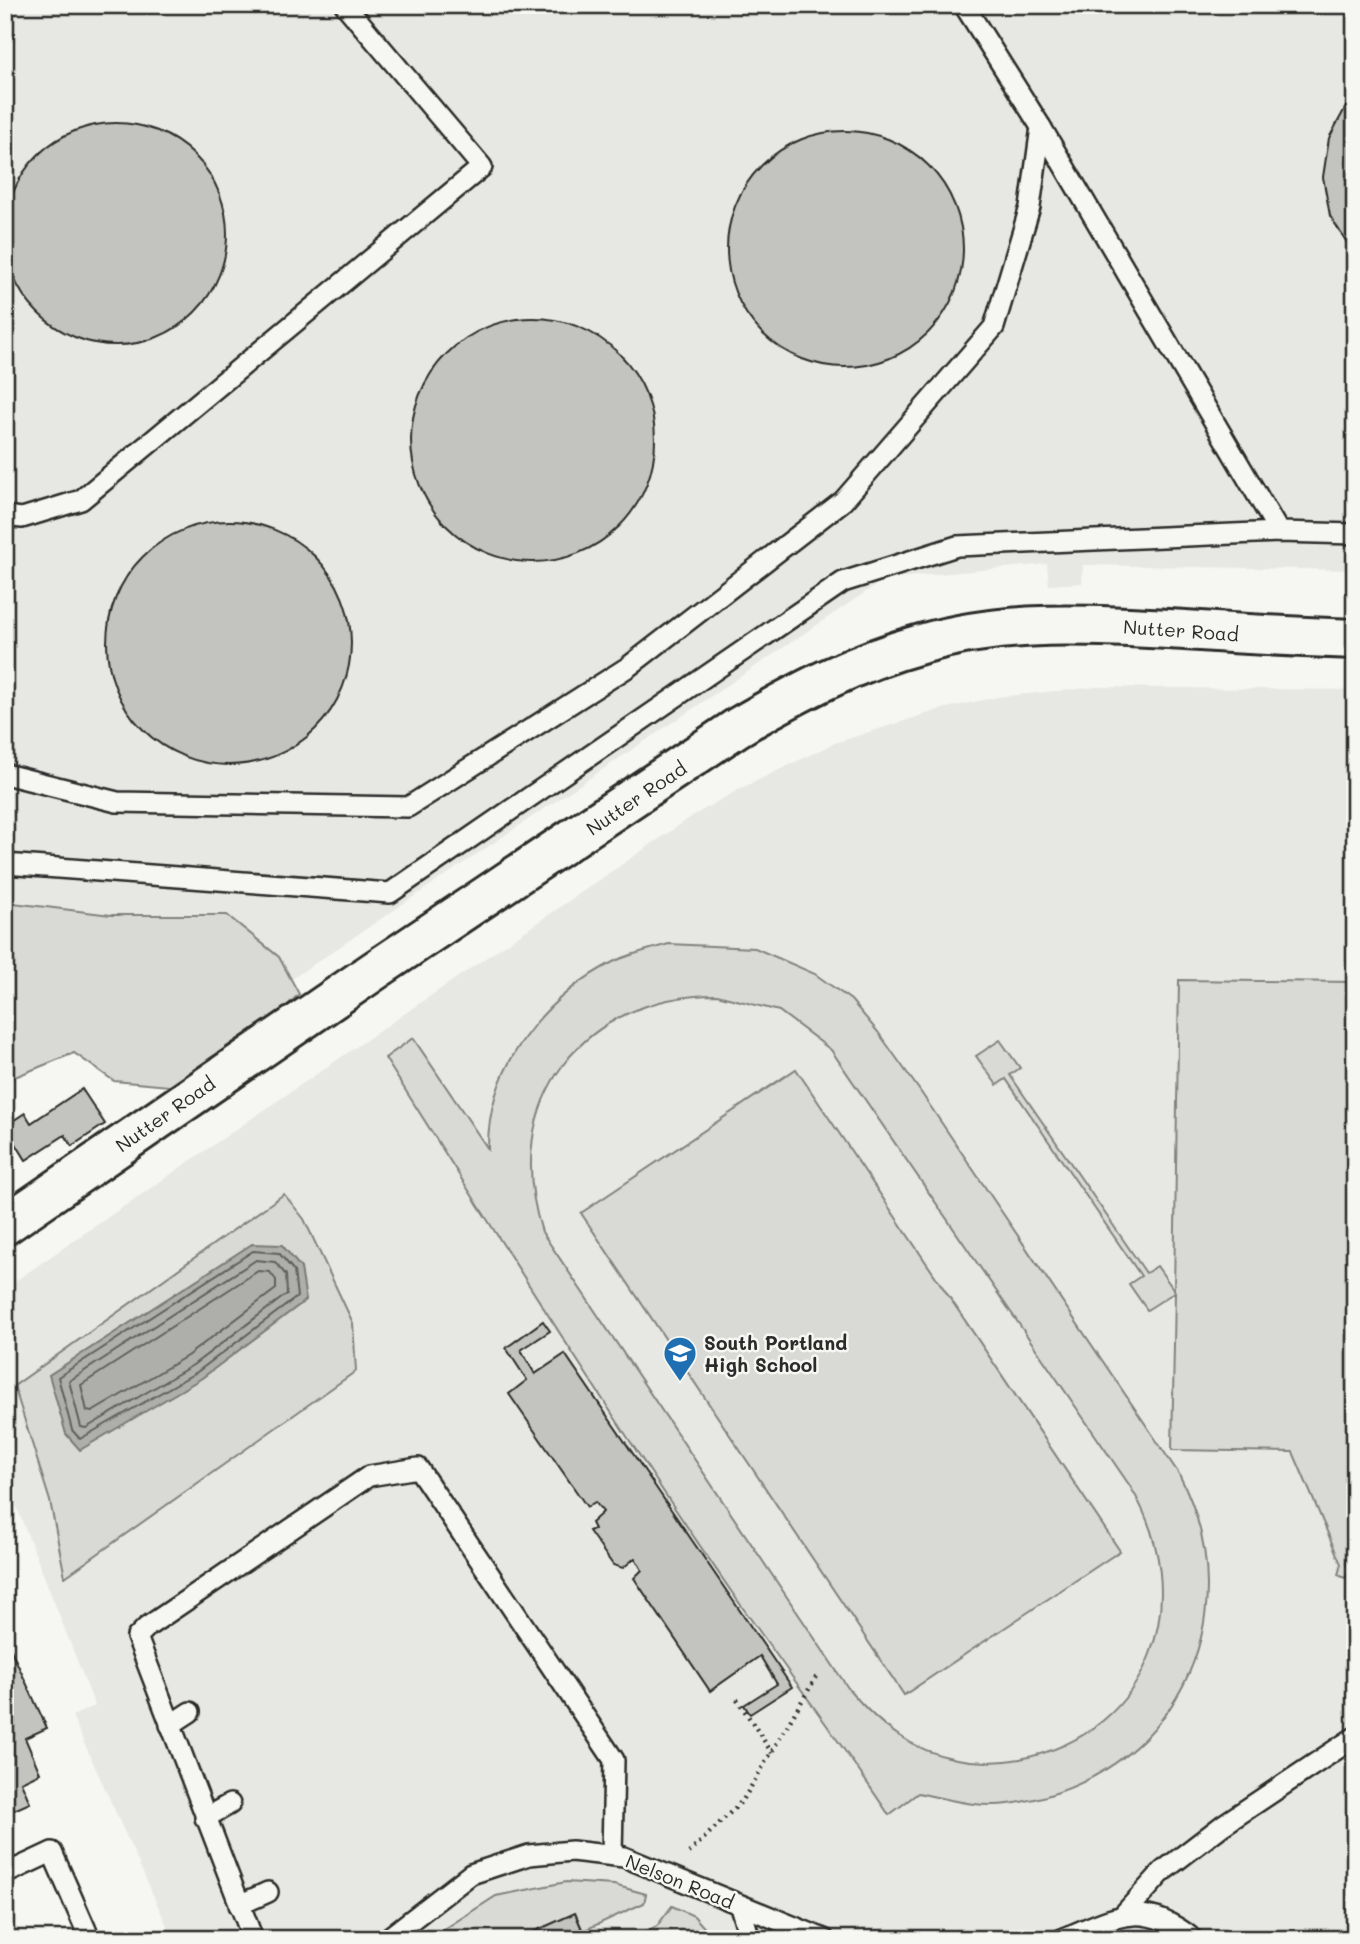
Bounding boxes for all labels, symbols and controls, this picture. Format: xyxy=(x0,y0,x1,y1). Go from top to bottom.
street label: Nutter Road xyxy=(1122,613,1240,647)
street label: Nutter Road xyxy=(581,755,691,841)
street label: Nutter Road xyxy=(110,1071,220,1157)
place label: South Portland High School xyxy=(704,1330,847,1377)
school or university icon: South Portland High School xyxy=(661,1334,699,1383)
street label: Nelson Road xyxy=(622,1848,738,1914)

